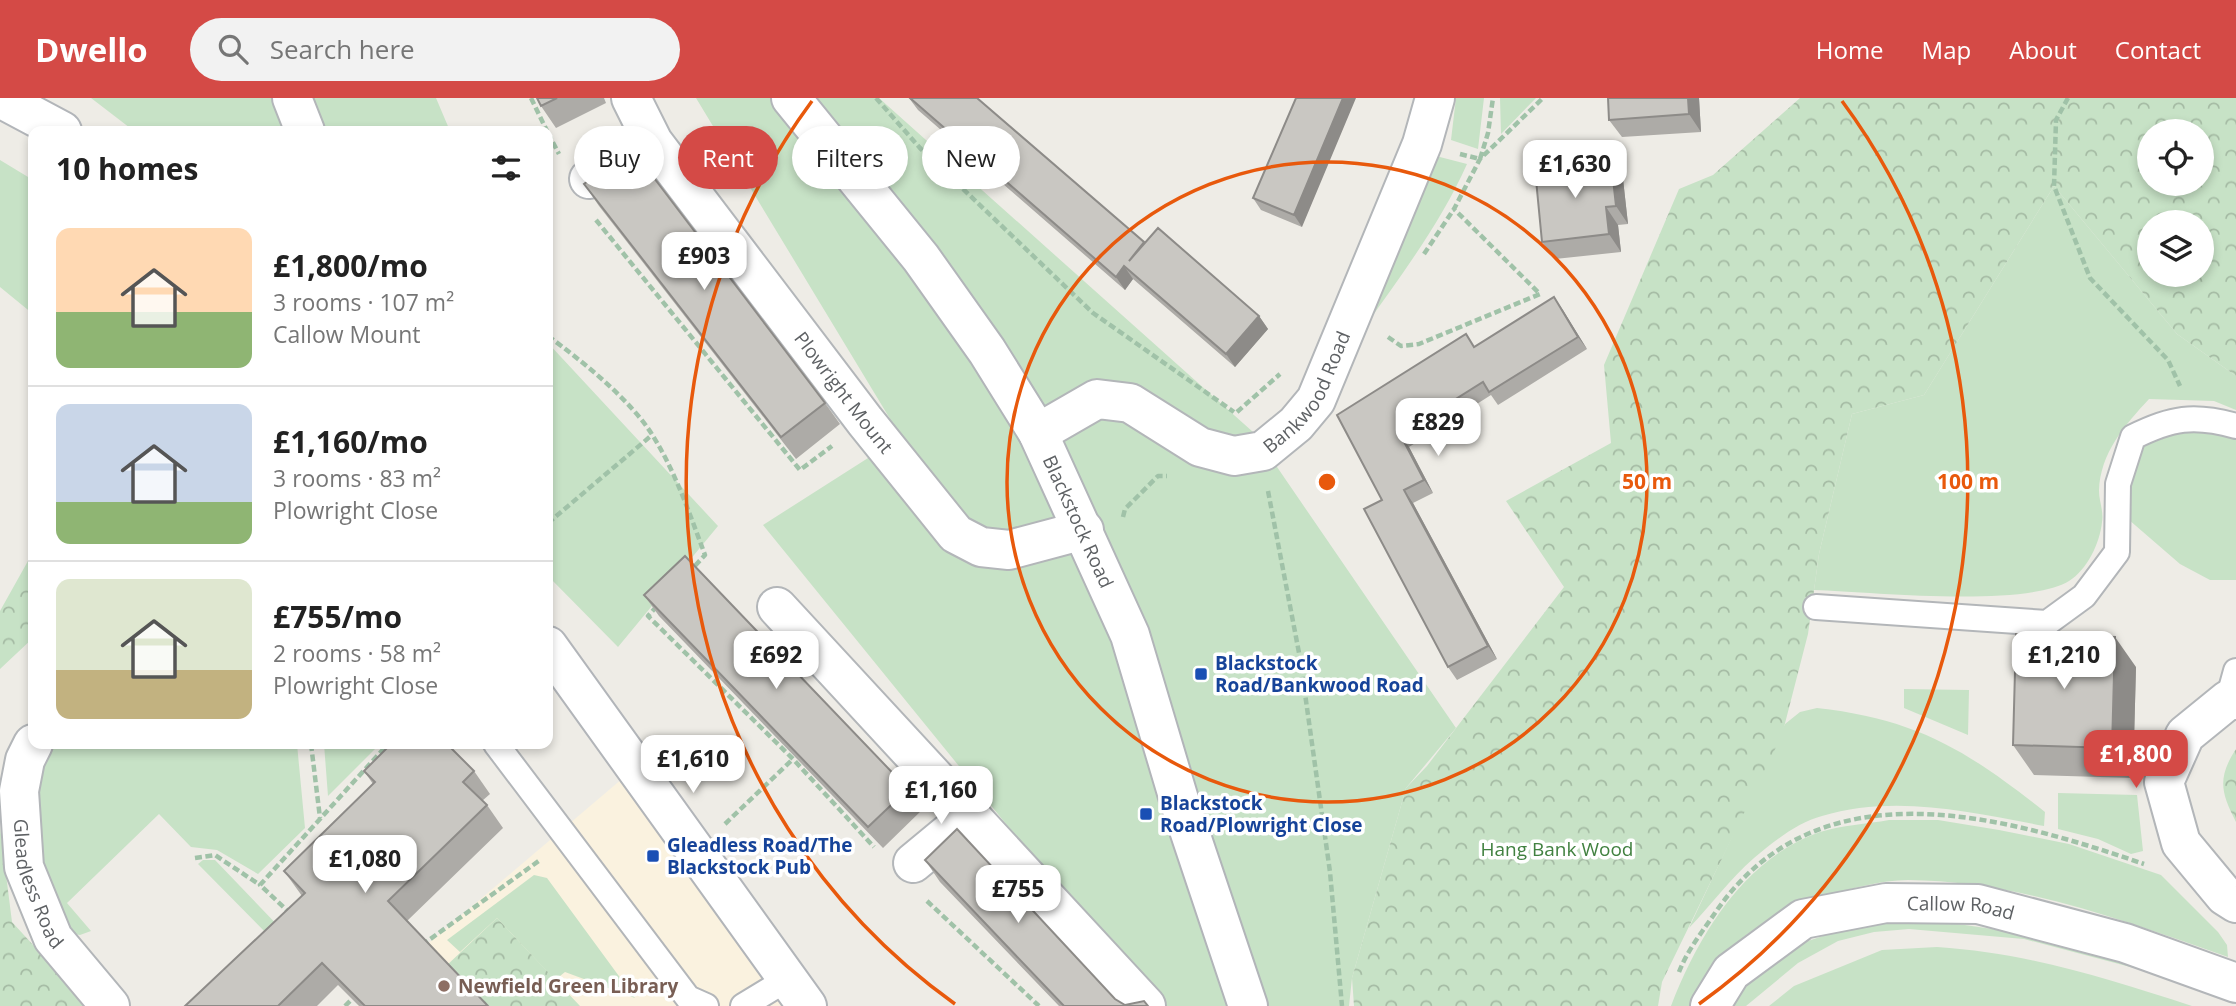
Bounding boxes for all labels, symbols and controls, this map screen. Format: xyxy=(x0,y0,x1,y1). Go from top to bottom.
search box xyxy=(190,18,680,81)
text: Dwello xyxy=(35,27,148,72)
icon: search xyxy=(214,30,252,68)
text: Search here xyxy=(270,31,415,67)
text: Home xyxy=(1816,33,1884,66)
text: Map xyxy=(1922,33,1971,66)
text: About xyxy=(2009,33,2077,66)
text: Contact xyxy=(2115,33,2201,66)
map controls xyxy=(2137,119,2214,287)
button: locate xyxy=(2137,119,2214,196)
chip: Buy xyxy=(574,126,664,189)
chip: Rent xyxy=(678,126,778,189)
chip: Filters xyxy=(792,126,908,189)
chip: New xyxy=(922,126,1020,189)
pin: £1,630 xyxy=(1518,140,1632,200)
text: £1,630 xyxy=(1539,147,1611,179)
text: 10 homes xyxy=(56,148,199,189)
icon: filters xyxy=(487,149,525,187)
button: layers xyxy=(2137,210,2214,287)
pin: £903 xyxy=(663,232,745,292)
text: £903 xyxy=(678,239,730,271)
text: £1,800/mo xyxy=(273,245,428,286)
icon: home xyxy=(112,256,196,340)
text: 3 rooms · 107 m² xyxy=(273,286,454,318)
text: Callow Mount xyxy=(273,318,420,350)
street label: Plowright Mount xyxy=(789,326,899,459)
street label: Bankwood Road xyxy=(1257,327,1356,459)
pin: £829 xyxy=(1397,398,1479,458)
text: £829 xyxy=(1412,405,1464,437)
text: £1,160/mo xyxy=(273,421,428,462)
icon: home xyxy=(112,432,196,516)
street label: Blackstock Road xyxy=(1037,451,1120,592)
text: 3 rooms · 83 m² xyxy=(273,462,441,494)
text: 50 m xyxy=(1622,467,1672,495)
text: 100 m xyxy=(1937,467,1999,495)
centre of rings xyxy=(1315,470,1339,494)
text: Plowright Close xyxy=(273,494,438,526)
text: £755/mo xyxy=(273,596,402,637)
icon: home xyxy=(112,607,196,691)
pin: £692 xyxy=(735,632,817,691)
pin: £1,210 xyxy=(2007,632,2121,691)
text: 2 rooms · 58 m² xyxy=(273,637,441,669)
text: £692 xyxy=(750,638,802,670)
text: £1,210 xyxy=(2028,638,2100,670)
place label: Blackstock Road/Bankwood Road xyxy=(1215,650,1424,698)
marker: Blackstock Road/Bankwood Road xyxy=(1193,666,1209,682)
text: Plowright Close xyxy=(273,669,438,701)
pin: £1,800 xyxy=(2079,730,2193,790)
pin: £1,610 xyxy=(636,736,750,795)
text: £1,800 xyxy=(2100,737,2172,769)
text: £1,610 xyxy=(657,742,729,774)
pin: £1,160 xyxy=(884,766,998,826)
text: £1,160 xyxy=(905,773,977,805)
place label: Blackstock Road/Plowright Close xyxy=(1160,790,1363,838)
marker: Blackstock Road/Plowright Close xyxy=(1138,806,1154,822)
street label: Gleadless Road xyxy=(8,818,70,954)
place label: Gleadless Road/The Blackstock Pub xyxy=(667,832,853,880)
pin: £1,080 xyxy=(308,836,422,895)
park label: Hang Bank Wood xyxy=(1481,836,1633,862)
text: £1,080 xyxy=(329,842,401,874)
marker: Gleadless Road/The Blackstock Pub xyxy=(645,848,661,864)
pin: £755 xyxy=(977,866,1059,925)
text: £755 xyxy=(992,872,1044,904)
street label: Callow Road xyxy=(1907,890,2017,926)
place label: Newfield Green Library xyxy=(458,973,679,999)
marker: Newfield Green Library xyxy=(436,978,452,994)

